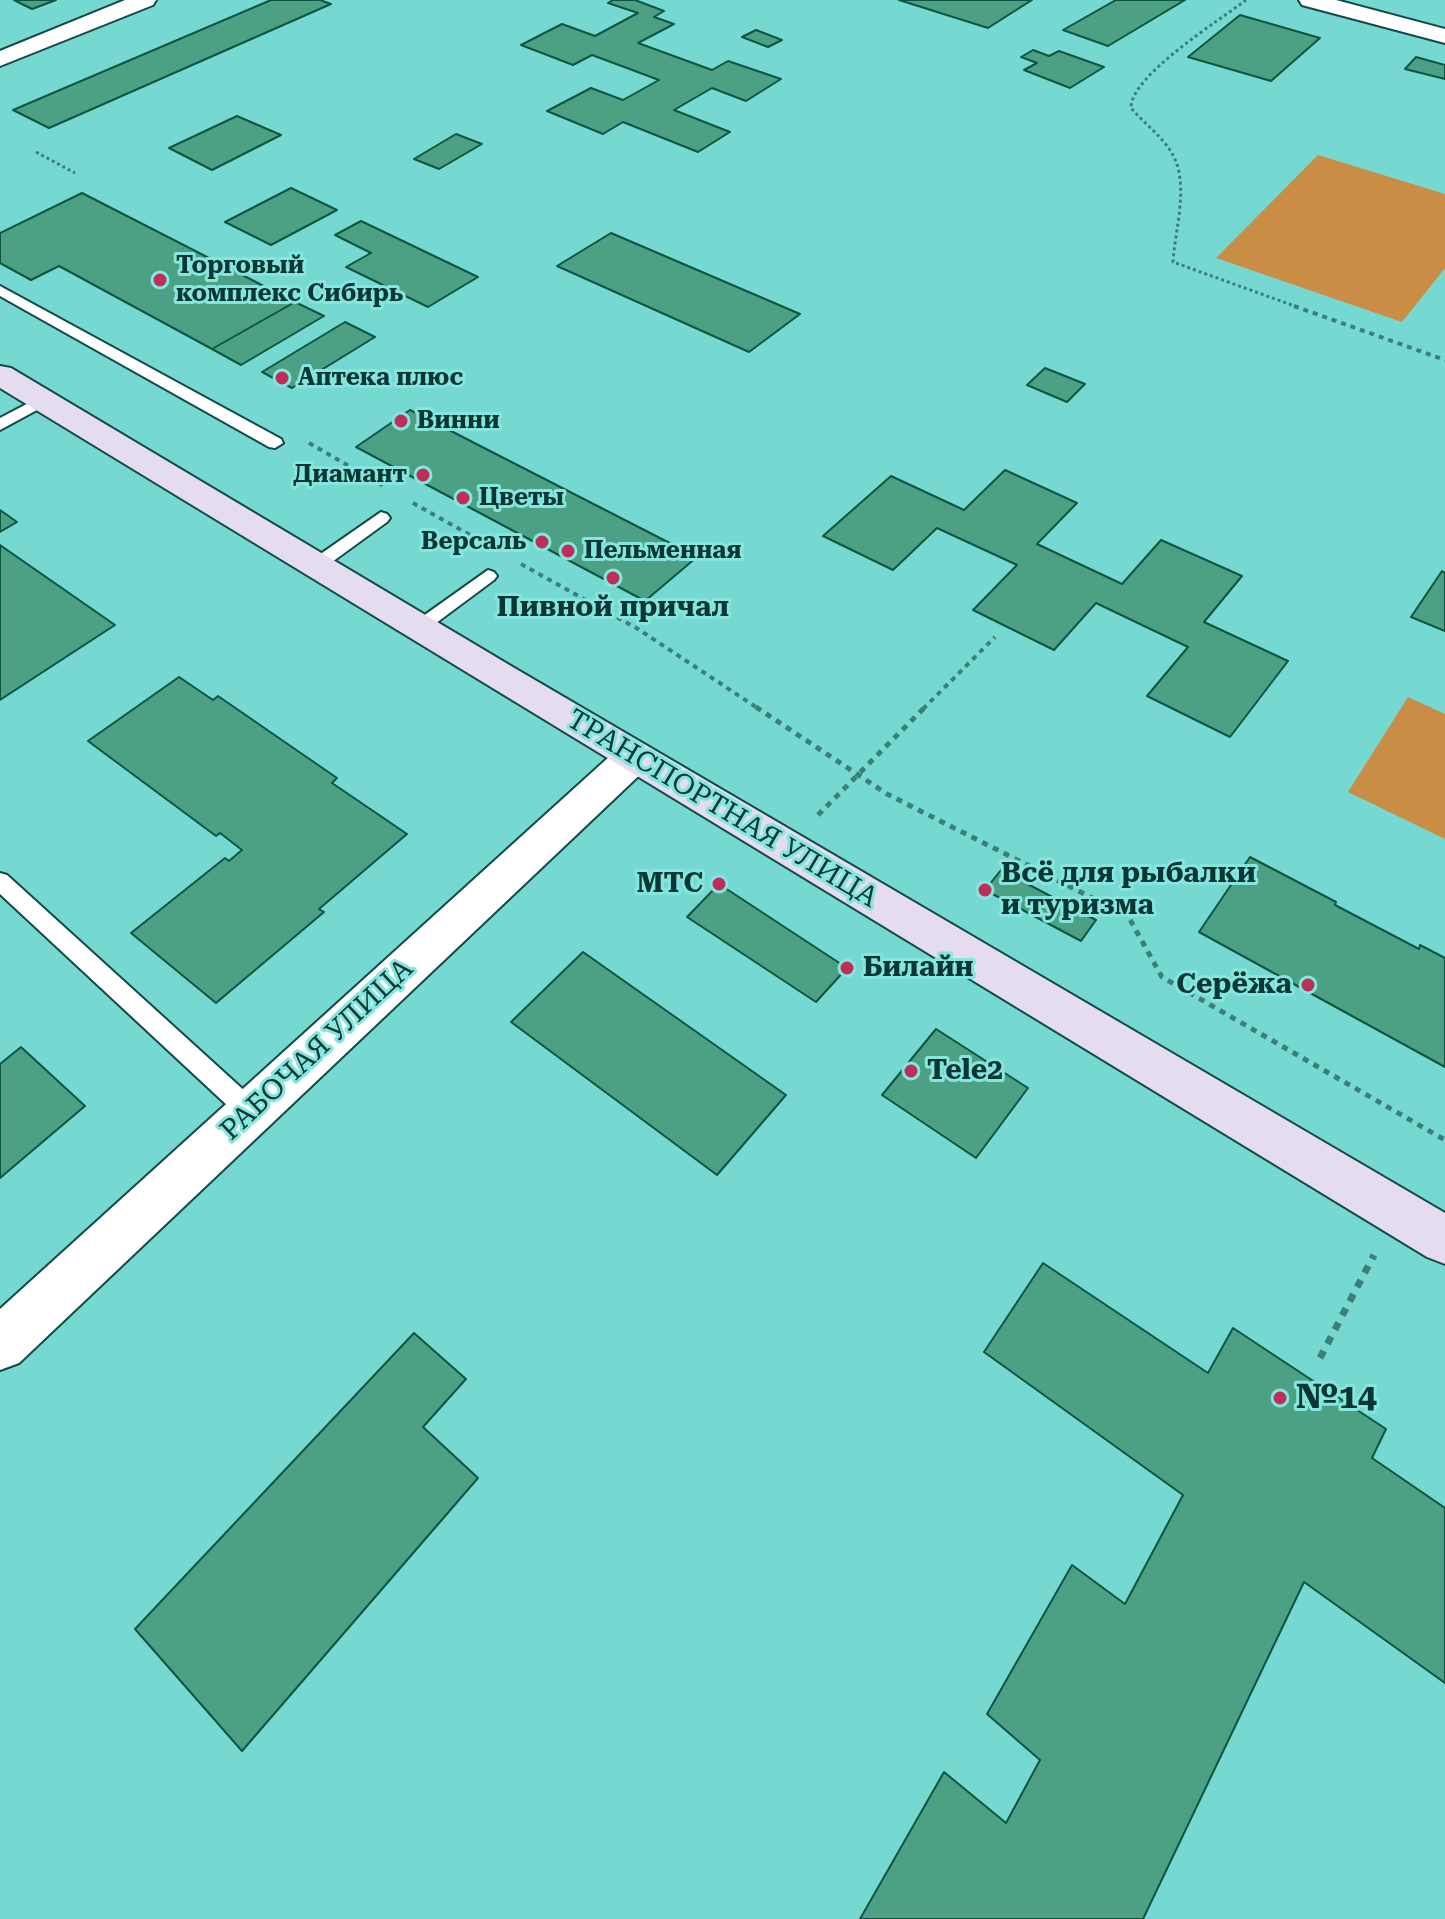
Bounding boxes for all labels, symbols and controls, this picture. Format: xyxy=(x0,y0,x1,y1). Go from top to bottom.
place label: Торговый комплекс Сибирь xyxy=(176,252,403,308)
marker: Торговый комплекс Сибирь xyxy=(151,271,169,289)
place label: Аптека плюс xyxy=(298,364,463,392)
marker: Аптека плюс xyxy=(273,369,291,387)
place label: Винни xyxy=(417,407,500,435)
marker: Винни xyxy=(392,412,410,430)
place label: Диамант xyxy=(293,461,407,489)
marker: Диамант xyxy=(414,466,432,484)
place label: Цветы xyxy=(479,484,564,512)
marker: Цветы xyxy=(454,489,472,507)
place label: Версаль xyxy=(421,528,526,556)
marker: Версаль xyxy=(533,533,551,551)
place label: Пельменная xyxy=(584,537,742,565)
marker: Пельменная xyxy=(559,542,577,560)
marker: Пивной причал xyxy=(604,569,622,587)
place label: Пивной причал xyxy=(497,591,729,625)
street label: ТРАНСПОРТНАЯ УЛИЦА xyxy=(561,703,883,915)
place label: Всё для рыбалки и туризма xyxy=(1001,857,1256,923)
place label: МТС xyxy=(637,867,703,901)
marker: МТС xyxy=(710,875,728,893)
marker: Всё для рыбалки и туризма xyxy=(976,881,994,899)
place label: Билайн xyxy=(863,951,974,985)
street label: РАБОЧАЯ УЛИЦА xyxy=(214,952,420,1148)
marker: Билайн xyxy=(838,959,856,977)
place label: Серёжа xyxy=(1176,968,1292,1002)
marker: Серёжа xyxy=(1299,976,1317,994)
place label: Tele2 xyxy=(927,1054,1003,1088)
marker: Tele2 xyxy=(902,1062,920,1080)
place label: №14 xyxy=(1296,1378,1377,1418)
marker: №14 xyxy=(1271,1389,1289,1407)

